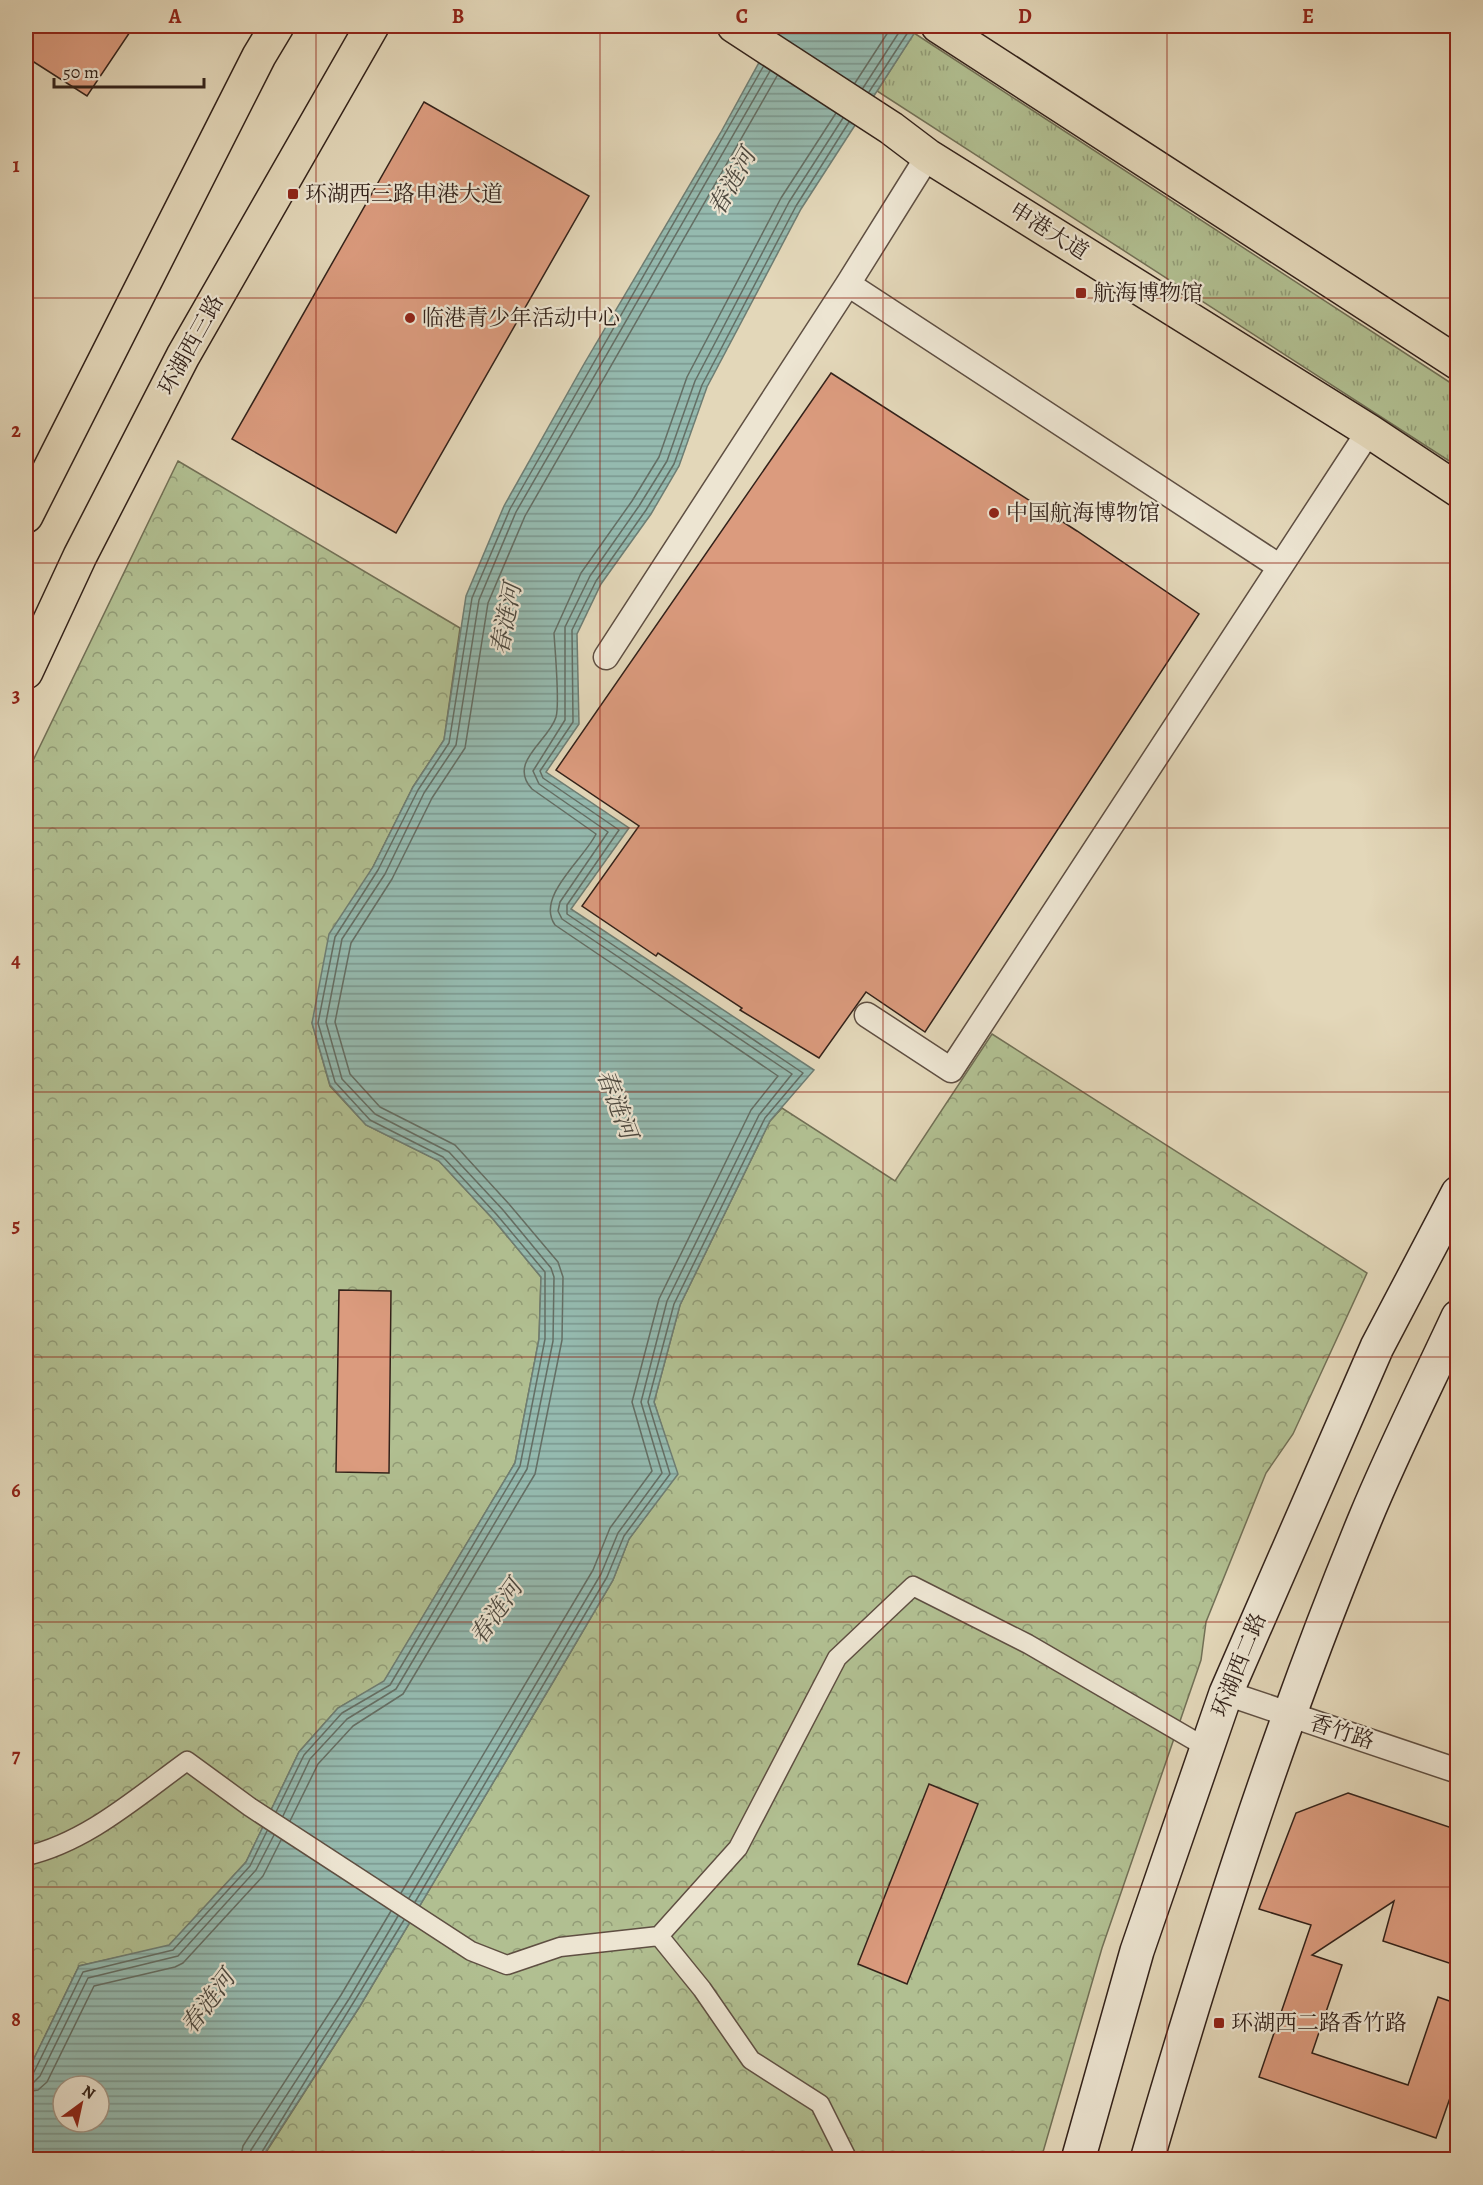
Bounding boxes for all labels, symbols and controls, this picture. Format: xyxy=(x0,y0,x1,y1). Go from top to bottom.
text: A xyxy=(168,3,182,30)
text: B xyxy=(452,3,464,30)
text: C xyxy=(736,3,748,30)
text: D xyxy=(1018,3,1032,30)
text: E xyxy=(1302,3,1314,30)
scale bar xyxy=(54,51,204,89)
text: 50 m xyxy=(63,60,99,84)
water label: 春涟河 xyxy=(701,139,765,221)
text: 1 xyxy=(12,152,20,179)
place label: 环湖西三路申港大道 xyxy=(305,179,503,209)
marker: 环湖西三路申港大道 xyxy=(286,187,300,201)
street label: 申港大道 xyxy=(1004,195,1094,267)
place label: 航海博物馆 xyxy=(1093,278,1203,308)
marker: 航海博物馆 xyxy=(1074,286,1088,300)
street label: 环湖西三路 xyxy=(151,290,231,400)
place label: 临港青少年活动中心 xyxy=(422,303,620,333)
marker: 临港青少年活动中心 xyxy=(403,311,417,325)
text: 2 xyxy=(11,417,21,444)
place label: 中国航海博物馆 xyxy=(1006,498,1160,528)
marker: 中国航海博物馆 xyxy=(987,506,1001,520)
water label: 春涟河 xyxy=(483,577,529,657)
text: 3 xyxy=(12,682,20,709)
text: 4 xyxy=(11,947,21,974)
water label: 春涟河 xyxy=(589,1065,646,1147)
text: 5 xyxy=(12,1212,20,1239)
text: 6 xyxy=(11,1477,21,1504)
water label: 春涟河 xyxy=(462,1570,532,1651)
street label: 环湖西二路 xyxy=(1204,1608,1274,1722)
street label: 香竹路 xyxy=(1306,1708,1378,1756)
text: 7 xyxy=(12,1742,21,1769)
water label: 春涟河 xyxy=(174,1960,245,2040)
text: 8 xyxy=(11,2006,21,2033)
place label: 环湖西二路香竹路 xyxy=(1231,2008,1407,2038)
marker: 环湖西二路香竹路 xyxy=(1212,2016,1226,2030)
north arrow xyxy=(51,2074,111,2134)
text: N xyxy=(78,2080,100,2105)

